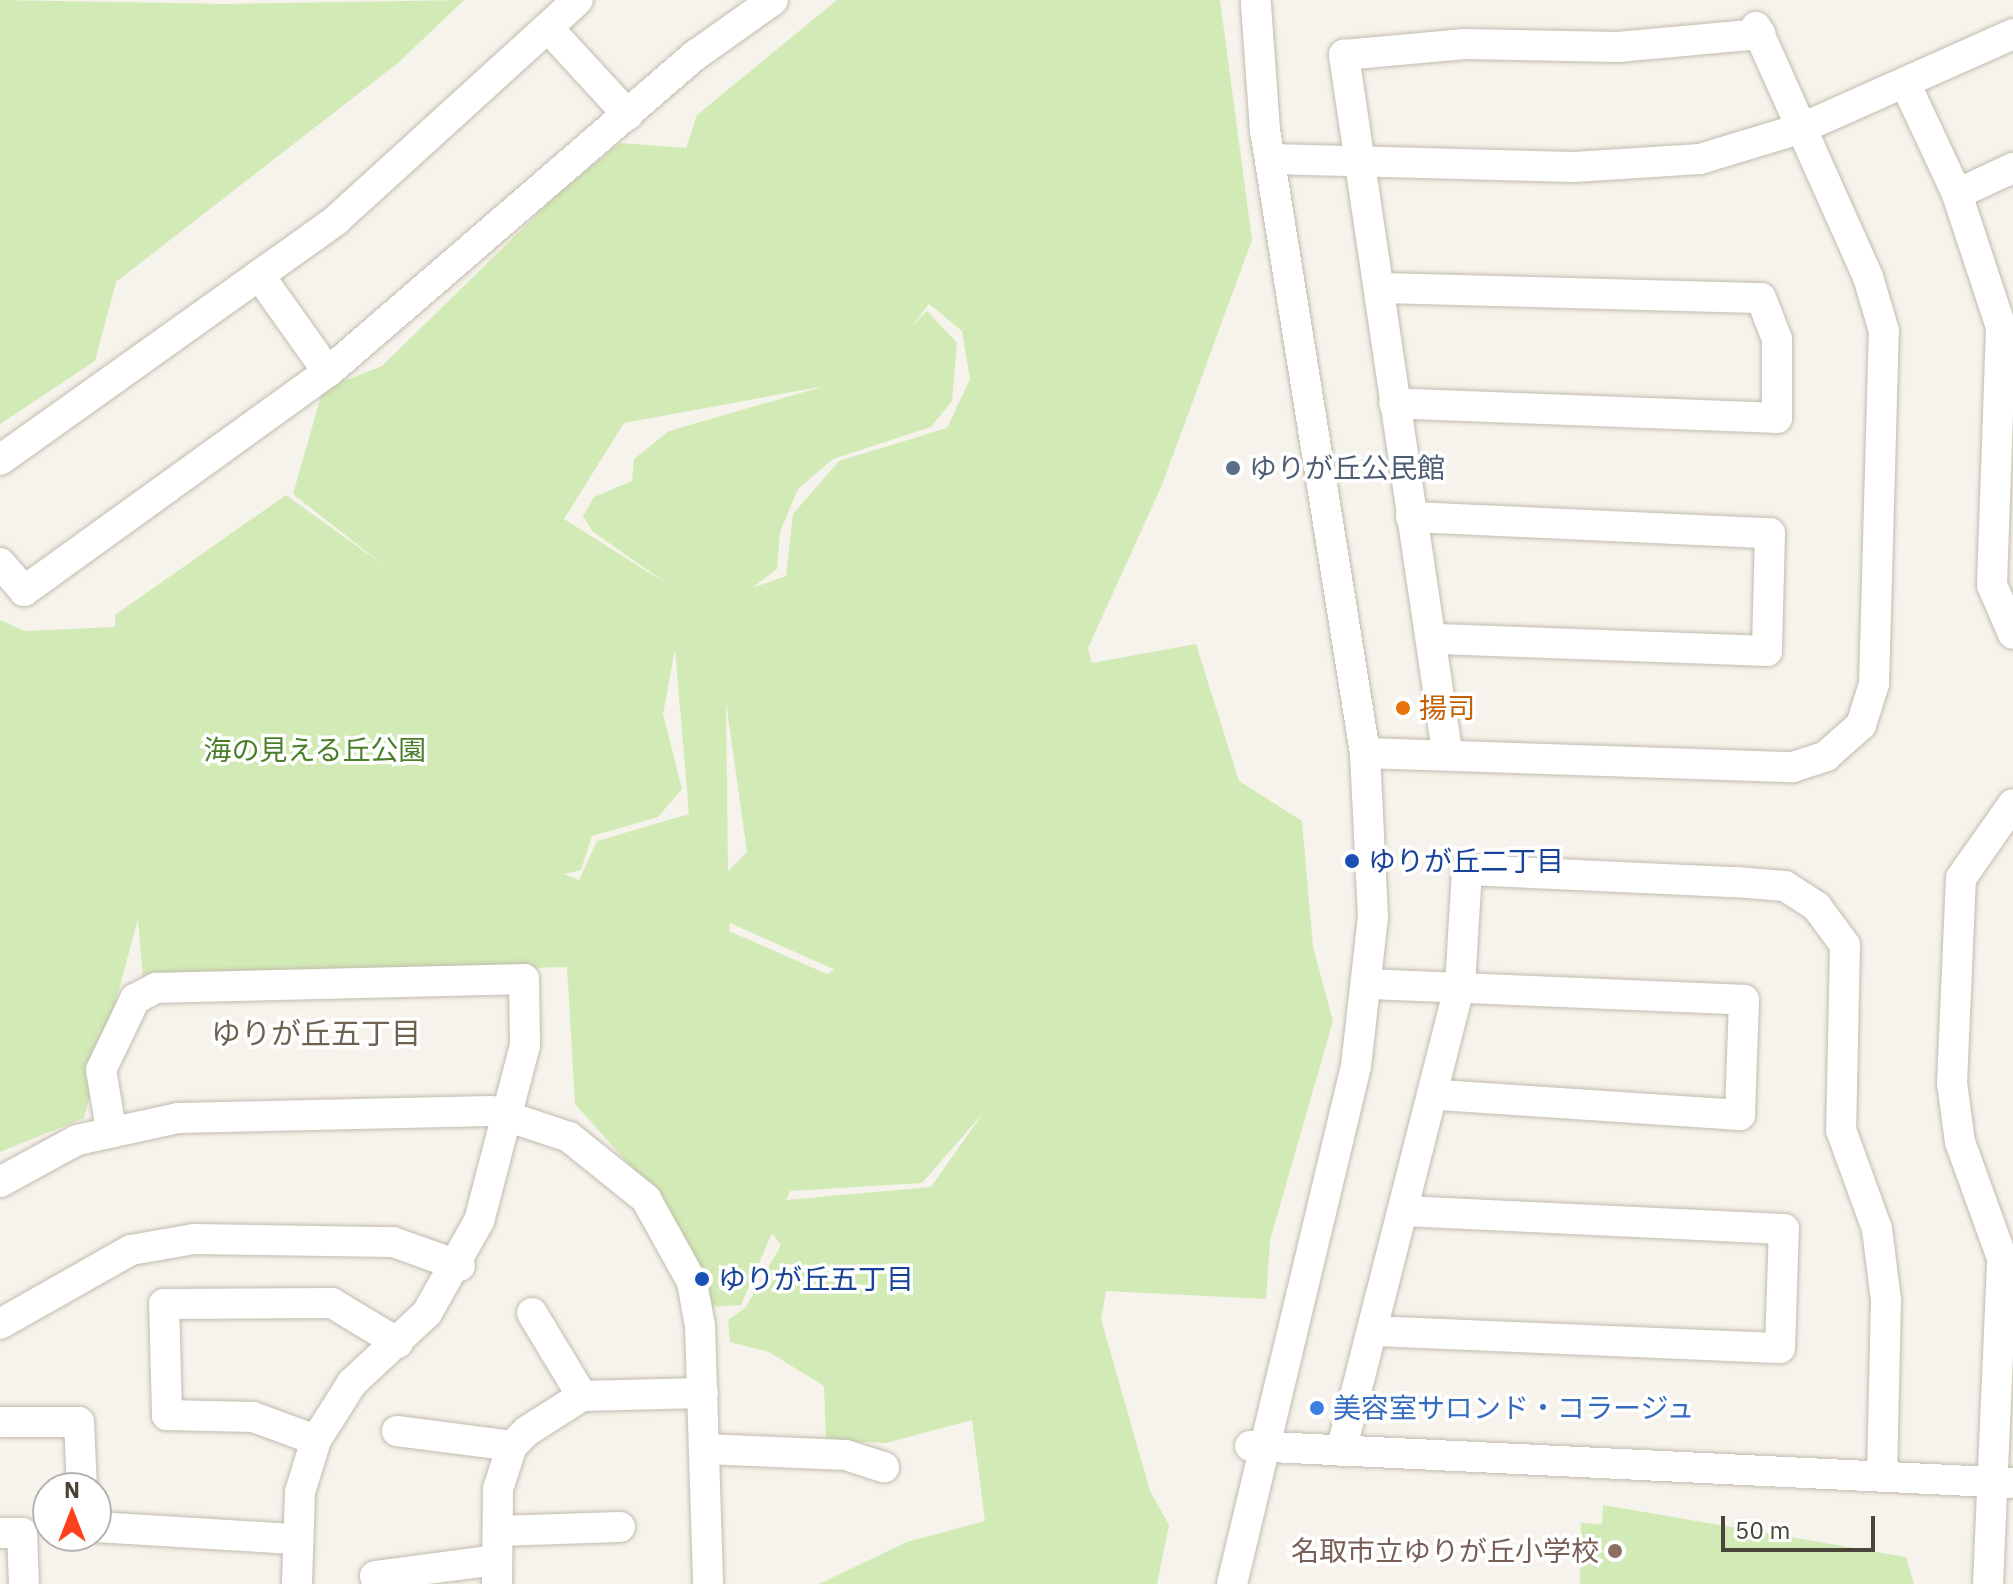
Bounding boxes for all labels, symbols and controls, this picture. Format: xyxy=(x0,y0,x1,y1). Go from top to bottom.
place label: ゆりが丘公民館 xyxy=(1249,451,1445,485)
marker: ゆりが丘公民館 xyxy=(1224,459,1242,477)
place label: 揚司 xyxy=(1419,691,1475,725)
marker: 揚司 xyxy=(1394,699,1412,717)
park label: 海の見える丘公園 xyxy=(203,733,427,767)
place label: ゆりが丘二丁目 xyxy=(1368,844,1564,878)
marker: ゆりが丘二丁目 xyxy=(1343,852,1361,870)
district label: ゆりが丘五丁目 xyxy=(211,1015,421,1051)
place label: ゆりが丘五丁目 xyxy=(718,1262,914,1296)
marker: ゆりが丘五丁目 xyxy=(693,1270,711,1288)
place label: 美容室サロンド・コラージュ xyxy=(1333,1391,1697,1425)
marker: 美容室サロンド・コラージュ xyxy=(1308,1399,1326,1417)
north arrow xyxy=(32,1472,112,1552)
text: N xyxy=(64,1475,80,1504)
scale bar xyxy=(1725,1500,1879,1550)
text: 50 m xyxy=(1735,1514,1790,1546)
place label: 名取市立ゆりが丘小学校 xyxy=(1291,1534,1599,1568)
marker: 名取市立ゆりが丘小学校 xyxy=(1606,1542,1624,1560)

